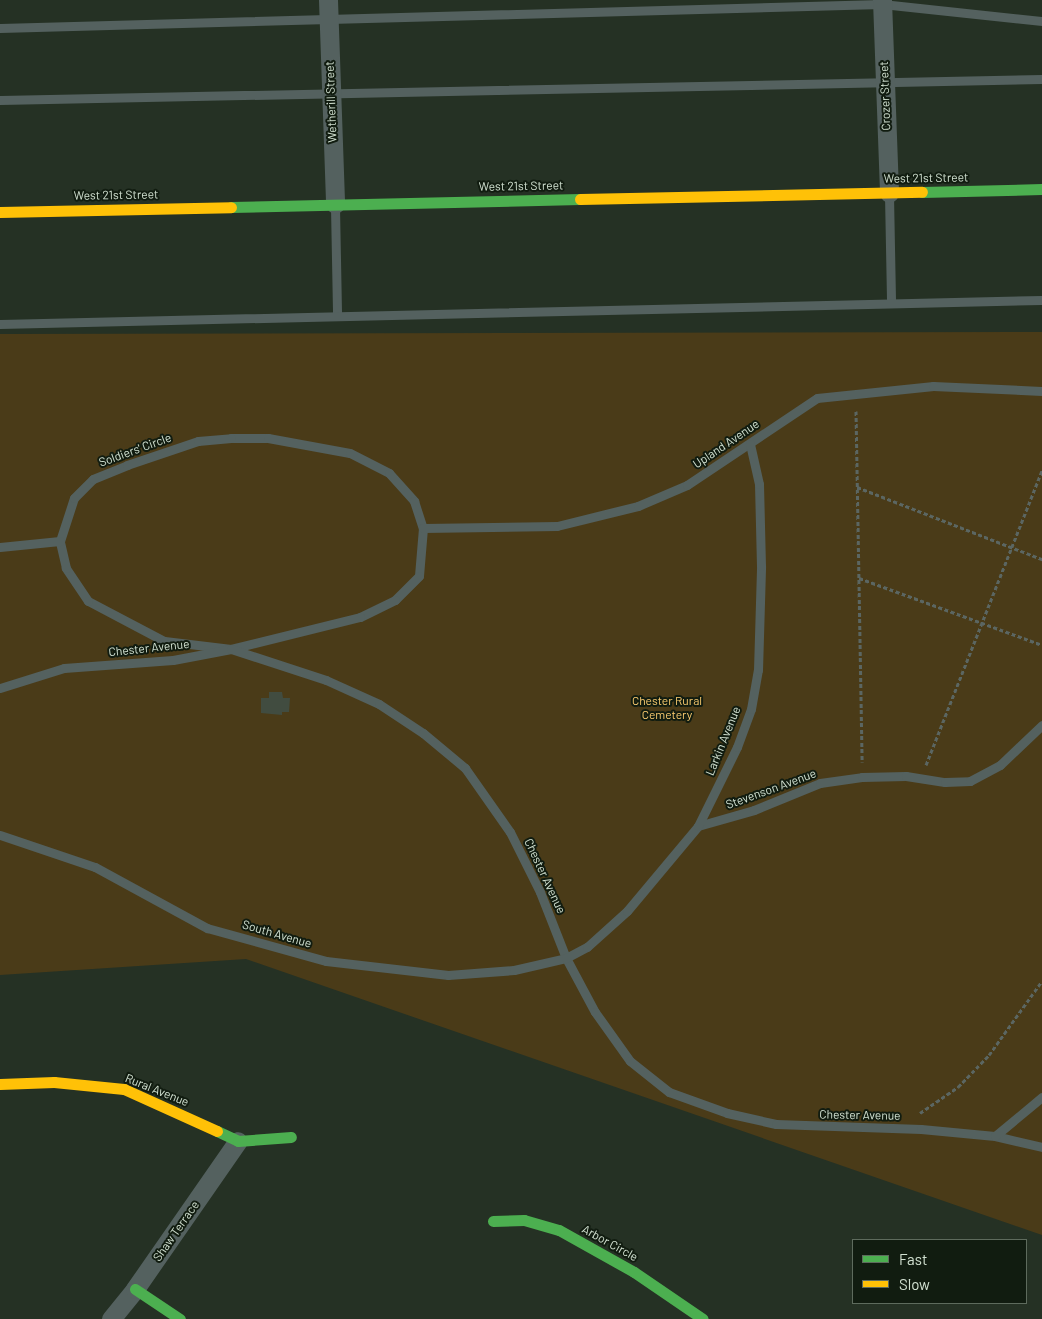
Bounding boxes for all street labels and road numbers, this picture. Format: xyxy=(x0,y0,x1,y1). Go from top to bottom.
street label: Wetherill Street xyxy=(322,61,340,143)
street label: Crozer Street xyxy=(877,61,893,131)
street label: West 21st Street xyxy=(884,170,968,186)
street label: West 21st Street xyxy=(479,178,563,194)
street label: West 21st Street xyxy=(74,187,158,203)
street label: Upland Avenue xyxy=(690,417,762,471)
street label: Soldiers' Circle xyxy=(97,430,173,470)
street label: Chester Avenue xyxy=(108,637,190,659)
street label: Larkin Avenue xyxy=(703,704,743,778)
street label: Stevenson Avenue xyxy=(724,766,818,812)
street label: Chester Avenue xyxy=(521,836,569,916)
street label: South Avenue xyxy=(241,917,313,951)
street label: Rural Avenue xyxy=(123,1071,191,1109)
street label: Chester Avenue xyxy=(819,1107,901,1123)
street label: Shaw Terrace xyxy=(150,1198,202,1264)
street label: Arbor Circle xyxy=(580,1222,640,1264)

